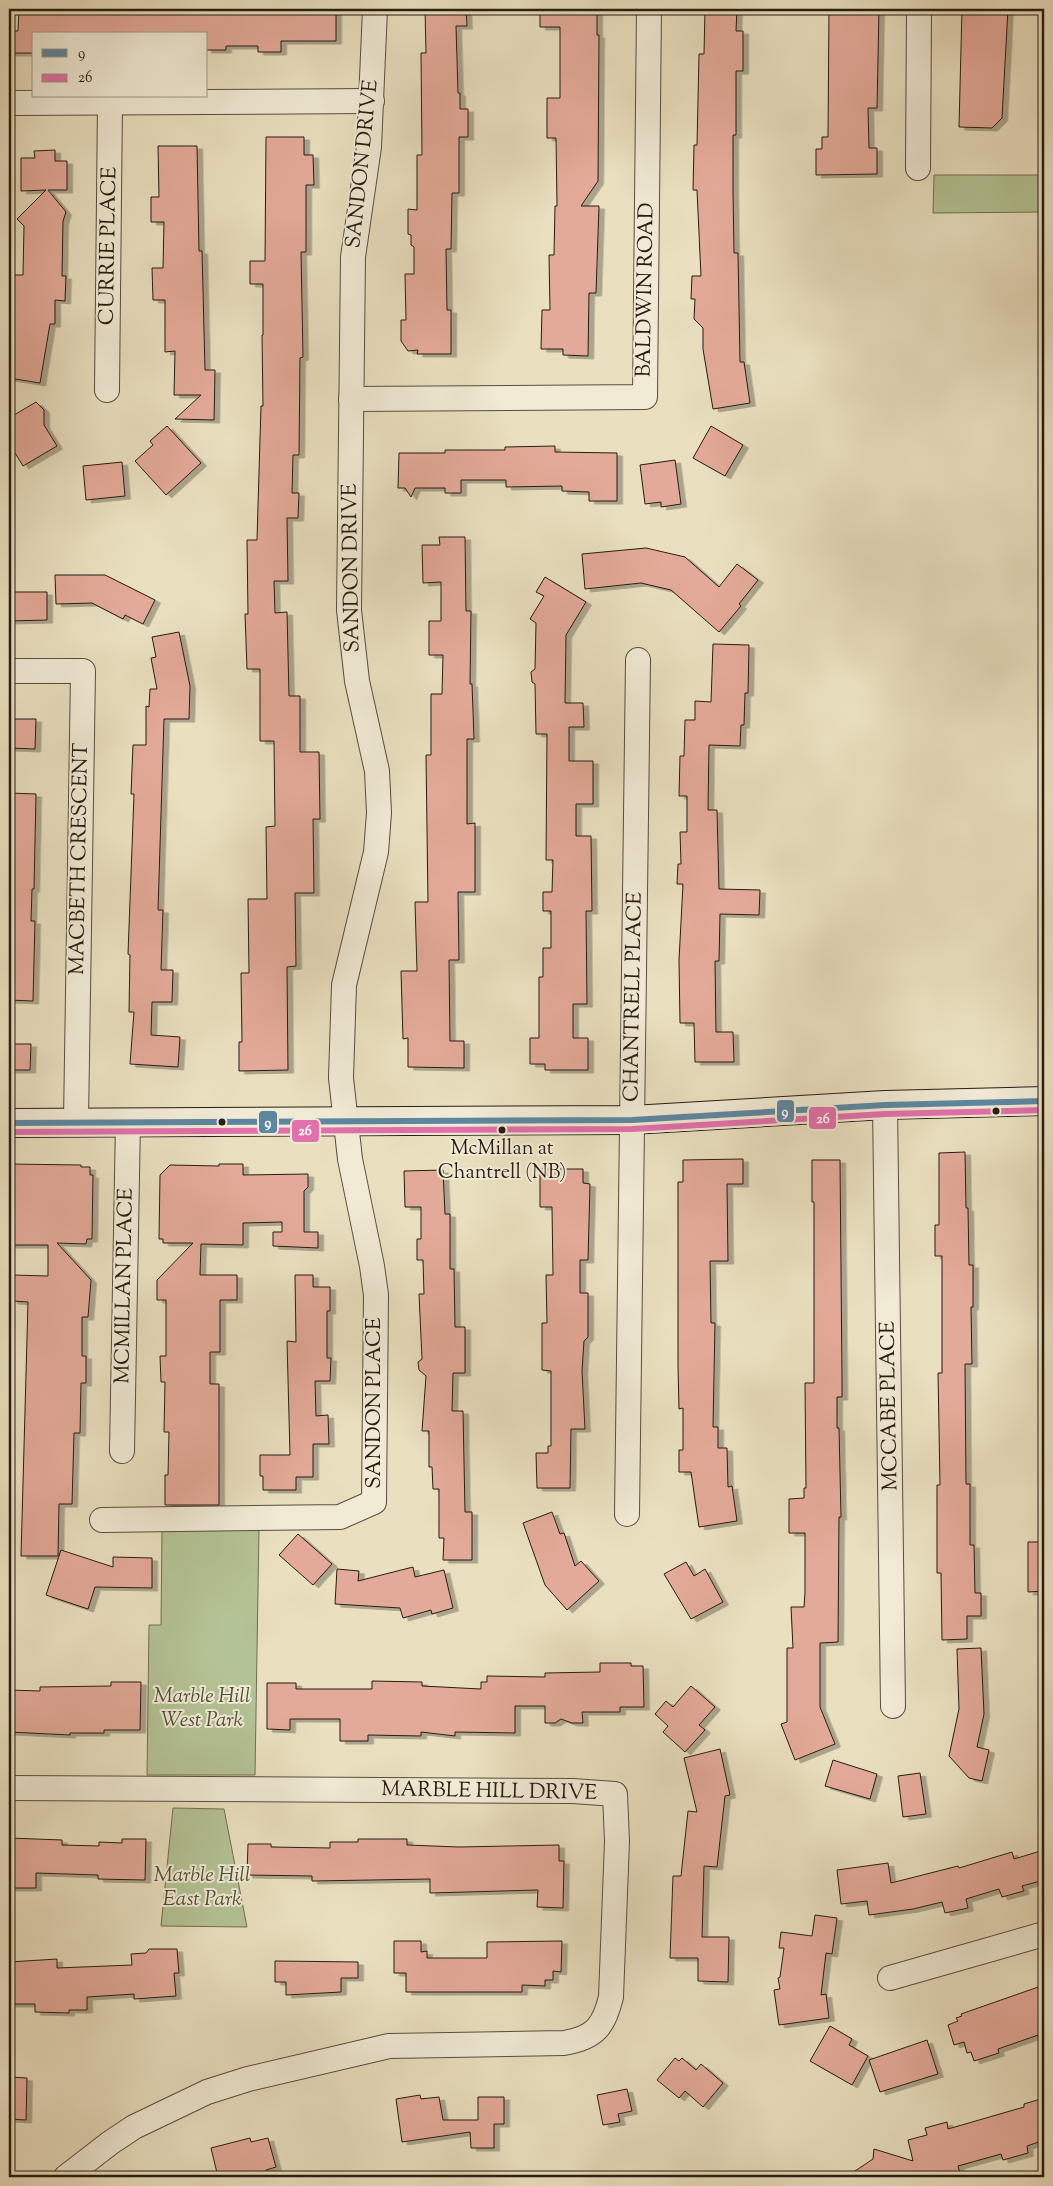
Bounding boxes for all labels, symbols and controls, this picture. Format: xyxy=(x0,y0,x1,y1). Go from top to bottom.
legend xyxy=(32,32,208,98)
text: 9 xyxy=(78,44,85,65)
text: 26 xyxy=(78,68,92,89)
street label: SANDON DRIVE xyxy=(339,78,387,250)
street label: CURRIE PLACE xyxy=(93,166,125,325)
street label: BALDWIN ROAD xyxy=(629,202,663,378)
street label: SANDON DRIVE xyxy=(336,483,368,653)
street label: MACBETH CRESCENT xyxy=(63,742,97,975)
street label: CHANTRELL PLACE xyxy=(617,892,651,1102)
line badge: 9 xyxy=(776,1099,795,1123)
text: 9 xyxy=(782,1103,789,1123)
line badge: 26 xyxy=(808,1106,837,1130)
unlabelled marker xyxy=(991,1106,1001,1116)
line badge: 9 xyxy=(258,1110,278,1134)
text: 26 xyxy=(816,1110,830,1130)
text: 9 xyxy=(265,1114,272,1134)
unlabelled marker xyxy=(217,1117,227,1127)
line badge: 26 xyxy=(291,1119,320,1143)
text: 26 xyxy=(298,1122,312,1142)
marker: McMillan at Chantrell (NB) xyxy=(497,1125,507,1135)
place label: McMillan at Chantrell (NB) xyxy=(438,1135,566,1188)
street label: MCMILLAN PLACE xyxy=(108,1187,142,1384)
street label: SANDON PLACE xyxy=(360,1317,390,1489)
street label: MCCABE PLACE xyxy=(874,1321,906,1491)
park label: Marble Hill West Park xyxy=(153,1682,251,1736)
street label: MARBLE HILL DRIVE xyxy=(381,1775,598,1809)
park label: Marble Hill East Park xyxy=(153,1861,251,1915)

